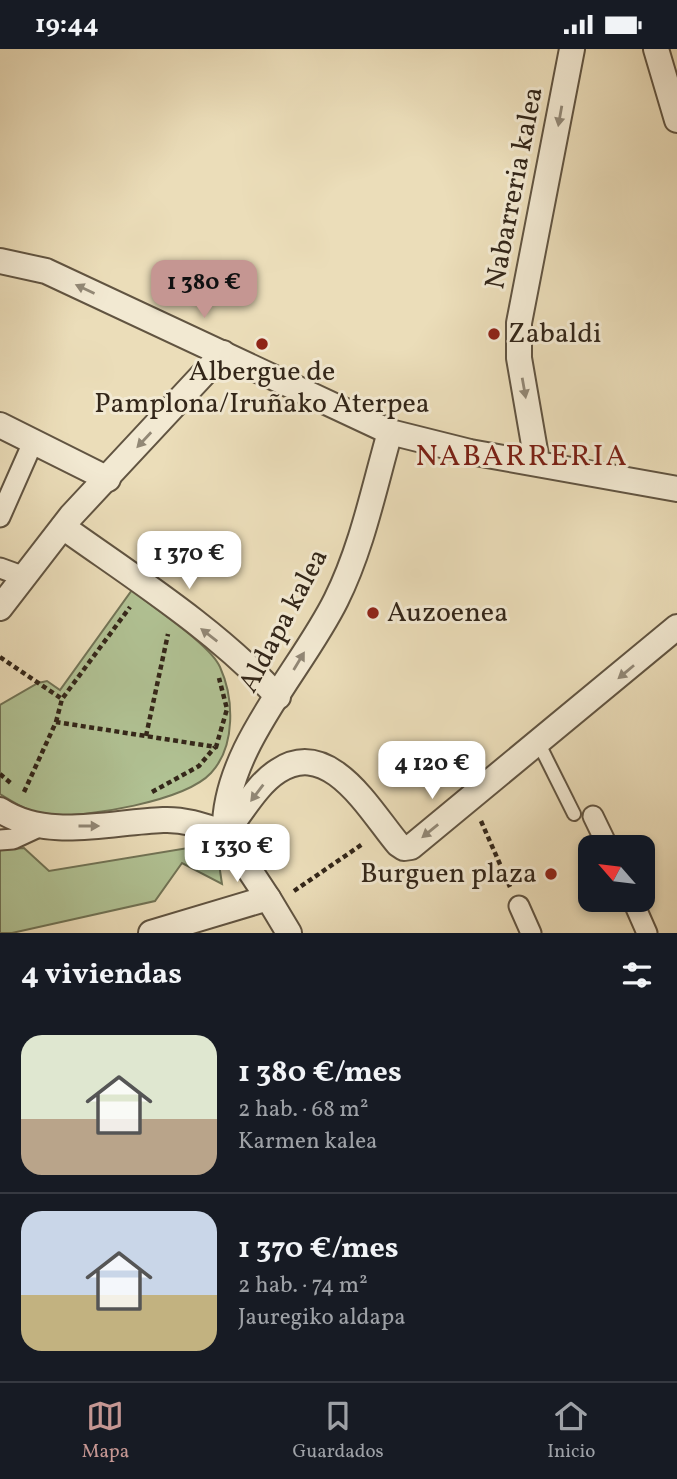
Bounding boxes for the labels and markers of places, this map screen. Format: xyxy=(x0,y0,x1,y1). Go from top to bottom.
pin: 1 380 € xyxy=(139,261,269,320)
place label: Zabaldi xyxy=(508,315,601,354)
marker: Zabaldi xyxy=(486,326,502,342)
marker: Albergue de Pamplona/Iruñako Aterpea xyxy=(254,336,270,352)
place label: Albergue de Pamplona/Iruñako Aterpea xyxy=(94,353,430,424)
pin: 1 370 € xyxy=(124,531,254,591)
place label: Auzoenea xyxy=(387,594,508,633)
marker: Auzoenea xyxy=(365,605,381,621)
pin: 4 120 € xyxy=(367,741,497,801)
pin: 1 330 € xyxy=(172,825,302,884)
place label: Burguen plaza xyxy=(360,855,537,894)
marker: Burguen plaza xyxy=(543,866,559,882)

